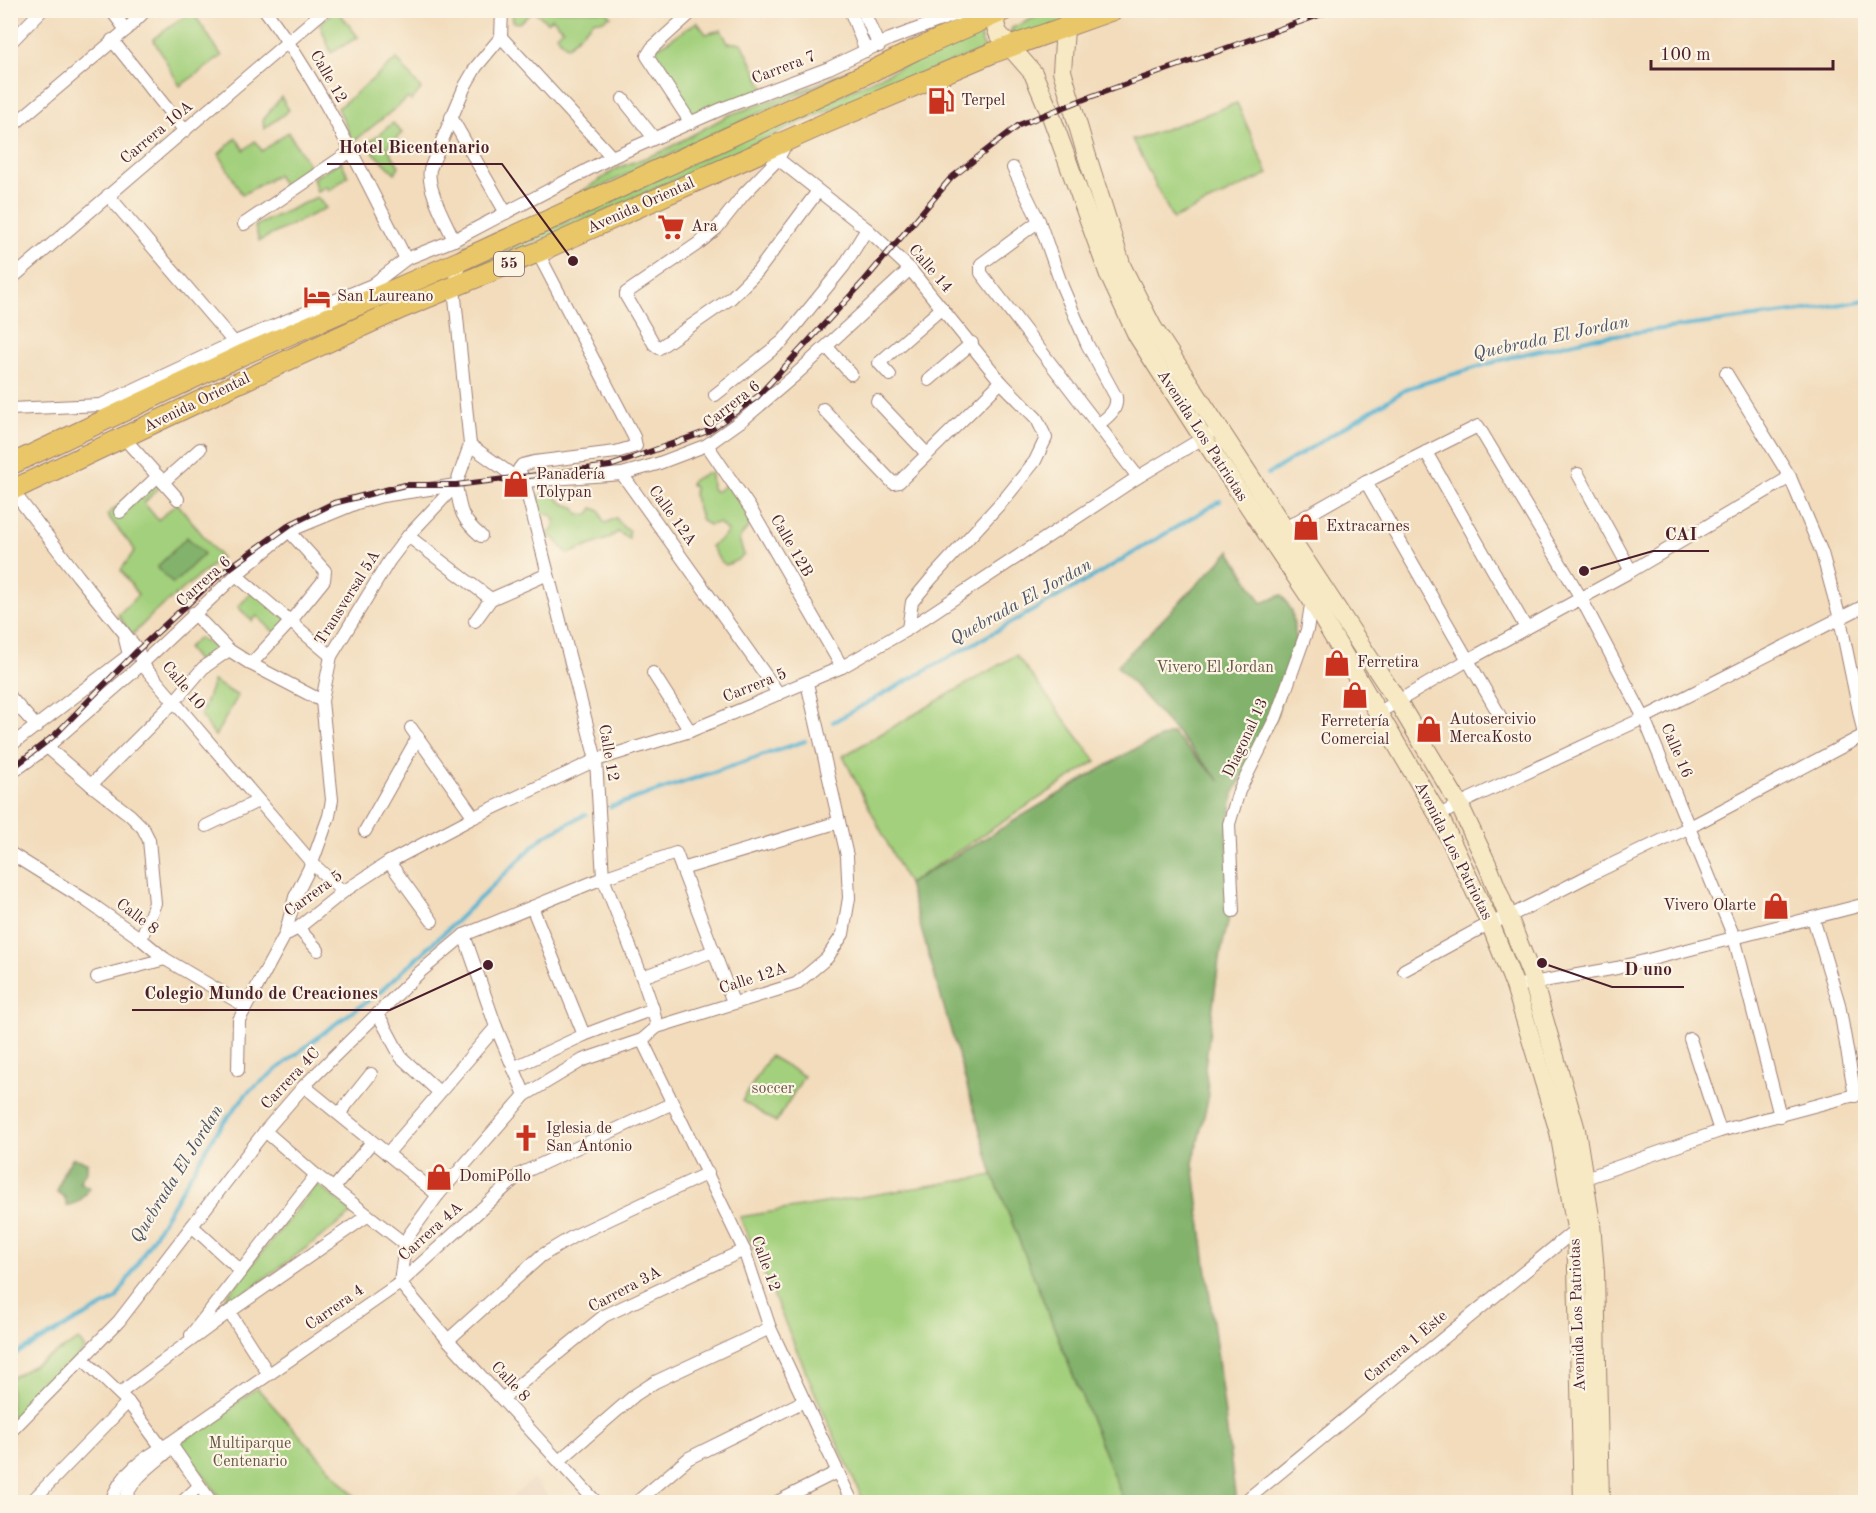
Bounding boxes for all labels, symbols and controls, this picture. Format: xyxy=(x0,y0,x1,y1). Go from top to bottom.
scale bar xyxy=(1651,33,1832,71)
text: 100 m xyxy=(1660,46,1711,64)
street label: Calle 12 xyxy=(307,48,349,106)
street label: Carrera 7 xyxy=(750,48,818,88)
fuel station icon: Terpel xyxy=(926,86,956,116)
place label: Terpel xyxy=(961,93,1005,109)
street label: Carrera 10A xyxy=(118,98,196,168)
callout: Hotel Bicentenario xyxy=(327,128,502,164)
text: Hotel Bicentenario xyxy=(339,139,489,157)
street label: Avenida Oriental xyxy=(585,175,697,237)
supermarket icon: Ara xyxy=(656,212,686,242)
place label: Ara xyxy=(691,219,718,235)
street label: Calle 14 xyxy=(905,242,955,296)
road number: 55 xyxy=(494,252,524,276)
hotel icon: San Laureano xyxy=(302,282,332,312)
place label: San Laureano xyxy=(337,289,434,305)
water label: Quebrada El Jordan xyxy=(1471,313,1631,363)
street label: Avenida Los Patriotas xyxy=(1154,367,1250,505)
street label: Avenida Oriental xyxy=(141,370,253,436)
street label: Carrera 6 xyxy=(701,378,763,432)
place label: Panadería Tolypan xyxy=(536,467,605,501)
shop icon: Panadería Tolypan xyxy=(501,469,531,499)
street label: Calle 12A xyxy=(645,483,699,549)
street label: Calle 12B xyxy=(767,512,815,580)
shop icon: Extracarnes xyxy=(1291,512,1321,542)
callout: CAI xyxy=(1653,515,1709,551)
place label: Extracarnes xyxy=(1326,519,1410,535)
text: CAI xyxy=(1665,526,1697,544)
street label: Transversal 5A xyxy=(313,548,383,648)
street label: Carrera 6 xyxy=(174,554,234,610)
water label: Quebrada El Jordan xyxy=(947,556,1095,648)
shop icon: Ferretira xyxy=(1322,648,1352,678)
place label: Ferretira xyxy=(1357,655,1419,671)
street label: Calle 10 xyxy=(158,659,208,713)
park label: Vivero El Jordan xyxy=(1156,660,1274,676)
street label: Carrera 5 xyxy=(721,666,789,706)
shop icon: Ferretería Comercial xyxy=(1340,680,1370,710)
street label: Diagonal 13 xyxy=(1221,696,1271,780)
place label: Autosercivio MercaKosto xyxy=(1449,712,1536,746)
place label: Ferretería Comercial xyxy=(1320,714,1390,748)
shop icon: Autosercivio MercaKosto xyxy=(1414,714,1444,744)
street label: Calle 16 xyxy=(1657,721,1695,781)
street label: Calle 12 xyxy=(595,723,621,783)
street label: Avenida Los Patriotas xyxy=(1411,779,1495,923)
street label: Carrera 5 xyxy=(282,868,346,920)
shop icon: Vivero Olarte xyxy=(1761,891,1791,921)
street label: Calle 8 xyxy=(113,896,161,938)
place label: Vivero Olarte xyxy=(1663,898,1756,914)
callout: D uno xyxy=(1612,951,1684,987)
street label: Calle 12A xyxy=(717,961,789,997)
text: D uno xyxy=(1624,961,1672,979)
callout: Colegio Mundo de Creaciones xyxy=(132,974,390,1010)
text: Colegio Mundo de Creaciones xyxy=(144,985,378,1003)
street label: Carrera 4C xyxy=(259,1045,323,1113)
park label: soccer xyxy=(752,1081,795,1097)
water label: Quebrada El Jordan xyxy=(127,1102,227,1246)
place label: Iglesia de San Antonio xyxy=(546,1121,632,1155)
church icon: Iglesia de San Antonio xyxy=(511,1123,541,1153)
shop icon: DomiPollo xyxy=(424,1162,454,1192)
place label: DomiPollo xyxy=(459,1169,531,1185)
street label: Carrera 4A xyxy=(396,1199,466,1265)
street label: Calle 12 xyxy=(748,1234,782,1294)
street label: Avenida Los Patriotas xyxy=(1567,1238,1589,1392)
street label: Carrera 3A xyxy=(586,1264,664,1316)
street label: Carrera 4 xyxy=(303,1282,367,1334)
street label: Carrera 1 Este xyxy=(1361,1308,1451,1386)
street label: Calle 8 xyxy=(488,1359,532,1405)
park label: Multiparque Centenario xyxy=(209,1436,291,1470)

